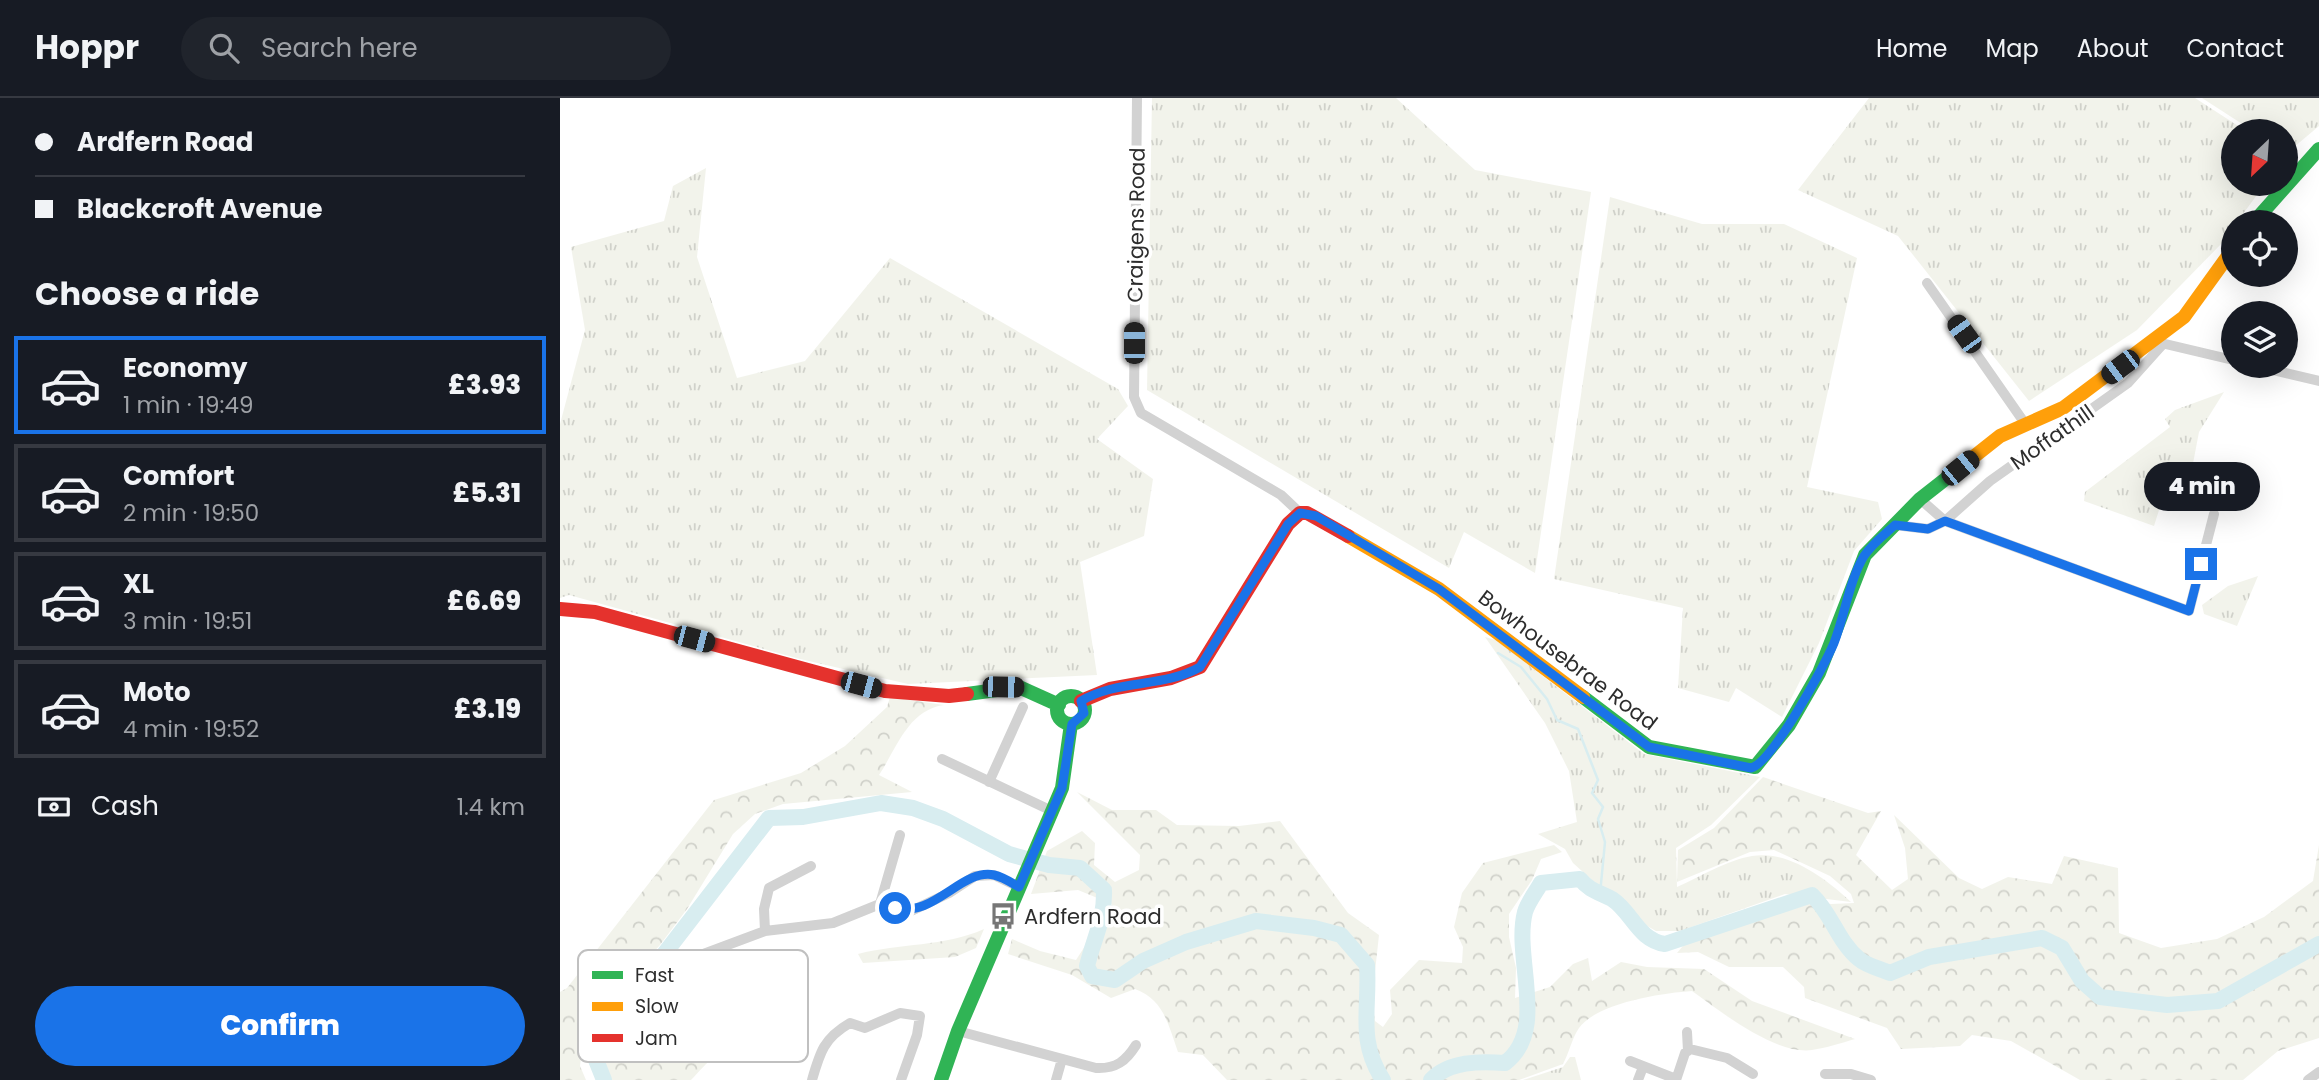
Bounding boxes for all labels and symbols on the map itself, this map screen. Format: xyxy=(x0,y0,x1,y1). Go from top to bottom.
north arrow xyxy=(2221,119,2298,196)
street label: Craigens Road xyxy=(1120,147,1152,303)
car xyxy=(1944,311,1985,357)
car xyxy=(1124,322,1145,364)
car xyxy=(2097,346,2144,388)
street label: Moffathill xyxy=(2004,398,2100,476)
car xyxy=(1938,447,1983,489)
callout: 4 min xyxy=(2143,462,2259,512)
route end xyxy=(2185,548,2217,580)
street label: Bowhousebrae Road xyxy=(1473,583,1663,737)
car xyxy=(671,623,718,655)
car xyxy=(838,669,885,701)
car xyxy=(982,676,1025,698)
route start xyxy=(879,892,911,924)
bus stop icon: Ardfern Road xyxy=(988,901,1018,931)
place label: Ardfern Road xyxy=(1024,902,1162,931)
legend xyxy=(578,950,808,1062)
text: Fast xyxy=(635,962,674,989)
text: Slow xyxy=(635,993,679,1020)
text: Jam xyxy=(635,1025,677,1052)

